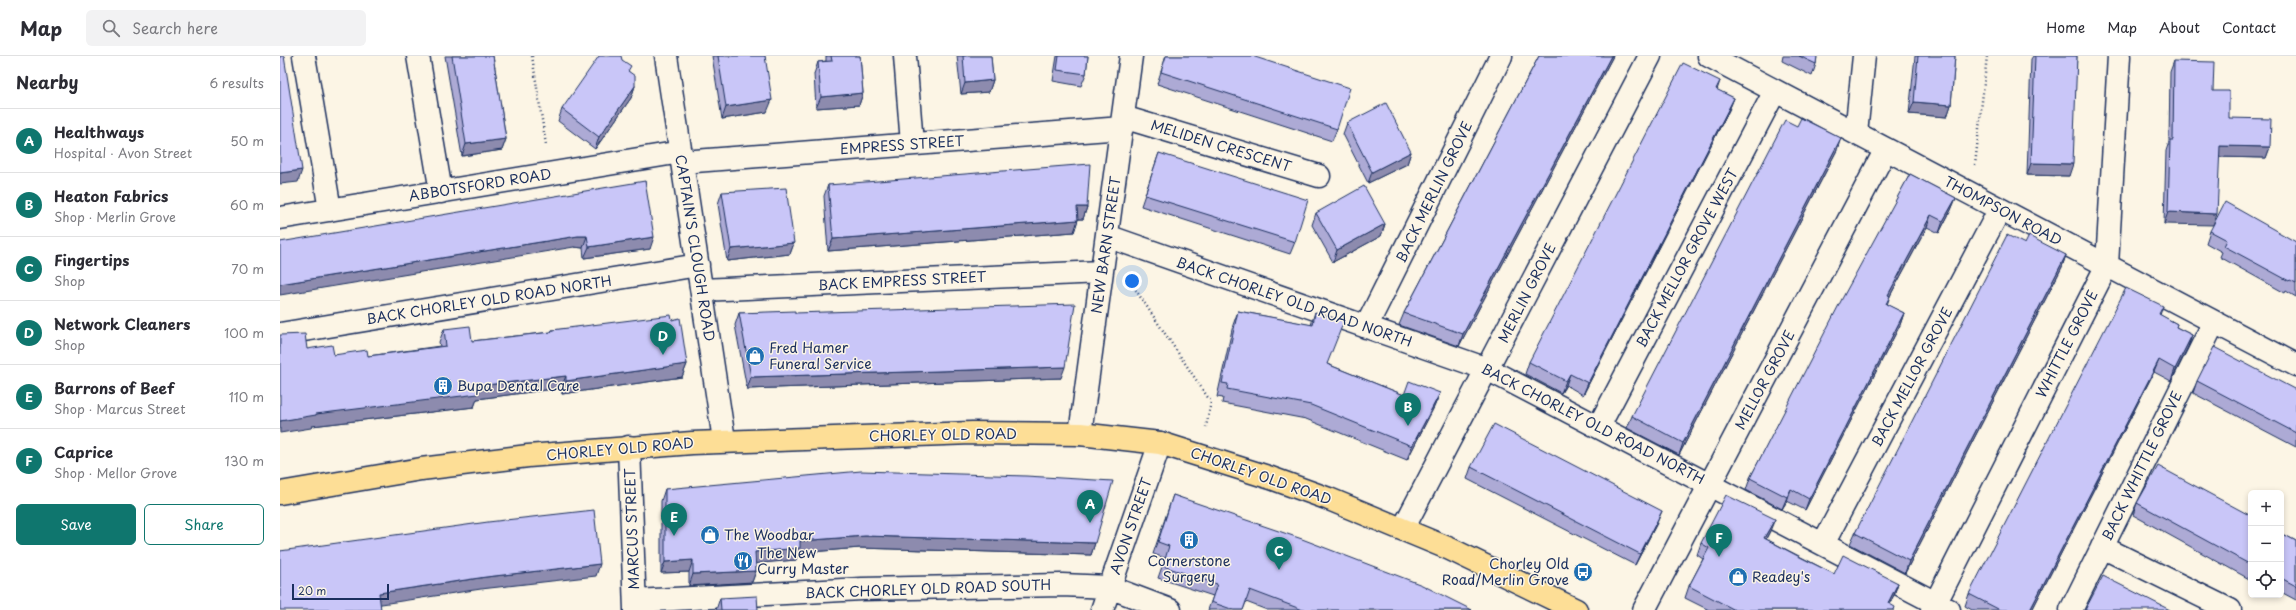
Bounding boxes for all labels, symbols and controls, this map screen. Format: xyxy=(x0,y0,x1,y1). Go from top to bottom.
search box xyxy=(86,10,366,46)
text: Map xyxy=(20,14,62,42)
text: Search here xyxy=(132,16,218,39)
icon: search xyxy=(100,17,122,39)
text: Home xyxy=(2046,17,2085,38)
text: Map xyxy=(2107,17,2137,38)
text: About xyxy=(2159,17,2200,38)
text: Contact xyxy=(2222,17,2276,38)
text: Nearby xyxy=(16,69,78,95)
text: 6 results xyxy=(209,73,264,92)
street label: MELIDEN CRESCENT xyxy=(1148,114,1294,177)
street label: BACK MERLIN GROVE xyxy=(1390,117,1477,266)
text: Healthways xyxy=(54,120,144,143)
street label: EMPRESS STREET xyxy=(839,130,965,159)
text: A xyxy=(24,131,34,150)
text: 50 m xyxy=(230,131,264,150)
text: Hospital · Avon Street xyxy=(54,143,192,162)
street label: CAPTAIN'S CLOUGH ROAD xyxy=(670,153,721,343)
street label: ABBOTSFORD ROAD xyxy=(407,163,553,206)
street label: BACK MELLOR GROVE WEST xyxy=(1630,164,1743,351)
street label: THOMPSON ROAD xyxy=(1941,171,2066,251)
street label: NEW BARN STREET xyxy=(1085,174,1126,315)
text: Heaton Fabrics xyxy=(54,184,168,207)
text: B xyxy=(25,195,33,214)
text: 60 m xyxy=(230,195,264,214)
text: Shop · Merlin Grove xyxy=(54,207,176,226)
street label: MERLIN GROVE xyxy=(1492,239,1561,346)
text: Fingertips xyxy=(54,248,129,271)
street label: BACK CHORLEY OLD ROAD NORTH xyxy=(1173,251,1415,352)
text: C xyxy=(24,259,34,278)
text: 70 m xyxy=(231,259,264,278)
street label: BACK EMPRESS STREET xyxy=(817,266,987,295)
street label: BACK CHORLEY OLD ROAD NORTH xyxy=(365,270,613,329)
text: Shop xyxy=(54,271,85,290)
your location xyxy=(1122,271,1142,291)
street label: WHITTLE GROVE xyxy=(2030,286,2103,401)
street label: BACK MELLOR GROVE xyxy=(1866,303,1957,450)
text: Network Cleaners xyxy=(54,312,190,335)
pin: D xyxy=(650,322,676,355)
text: D xyxy=(24,323,34,342)
text: 100 m xyxy=(224,323,264,342)
street label: MELLOR GROVE xyxy=(1729,326,1800,433)
text: Shop xyxy=(54,335,85,354)
place label: Fred Hamer Funeral Service xyxy=(769,337,872,374)
shop icon: Fred Hamer Funeral Service xyxy=(744,345,766,367)
street label: BACK CHORLEY OLD ROAD NORTH xyxy=(1478,358,1709,489)
building icon: Bupa Dental Care xyxy=(432,375,454,397)
place label: Bupa Dental Care xyxy=(457,375,579,396)
text: Barrons of Beef xyxy=(54,376,174,399)
text: E xyxy=(25,387,33,406)
text: 110 m xyxy=(229,387,264,406)
street label: BACK WHITTLE GROVE xyxy=(2096,387,2187,544)
pin: B xyxy=(1395,393,1421,426)
text: Shop · Marcus Street xyxy=(54,399,185,418)
street label: CHORLEY OLD ROAD xyxy=(869,423,1017,446)
street label: CHORLEY OLD ROAD xyxy=(545,432,695,465)
text: Caprice xyxy=(54,440,113,463)
street label: CHORLEY OLD ROAD xyxy=(1188,441,1335,510)
text: F xyxy=(25,451,33,470)
text: 130 m xyxy=(225,451,264,470)
text: Shop · Mellor Grove xyxy=(54,463,177,482)
street label: MARCUS STREET xyxy=(619,468,644,590)
street label: AVON STREET xyxy=(1104,474,1157,577)
pin: A xyxy=(1077,490,1103,523)
map controls xyxy=(2248,490,2284,598)
button: + xyxy=(2248,490,2284,526)
pin: E xyxy=(661,503,687,536)
button: Save xyxy=(16,504,136,545)
button: Share xyxy=(144,504,264,545)
shop icon: The Woodbar xyxy=(699,524,721,546)
place label: The Woodbar xyxy=(724,524,815,545)
pin: F xyxy=(1706,524,1732,557)
button: − xyxy=(2248,526,2284,562)
building icon: Cornerstone Surgery xyxy=(1178,529,1200,551)
pin: C xyxy=(1266,537,1292,570)
place label: The New Curry Master xyxy=(757,542,849,579)
restaurant icon: The New Curry Master xyxy=(732,550,754,572)
place label: Cornerstone Surgery xyxy=(1147,550,1231,587)
place label: Chorley Old Road/Merlin Grove xyxy=(1442,553,1569,590)
bus stop icon: Chorley Old Road/Merlin Grove xyxy=(1572,561,1594,583)
button: locate xyxy=(2248,562,2284,598)
shop icon: Readey's xyxy=(1727,566,1749,588)
place label: Readey's xyxy=(1752,566,1810,587)
street label: BACK CHORLEY OLD ROAD SOUTH xyxy=(804,574,1052,603)
scale bar xyxy=(292,582,389,601)
text: 20 m xyxy=(298,582,326,599)

